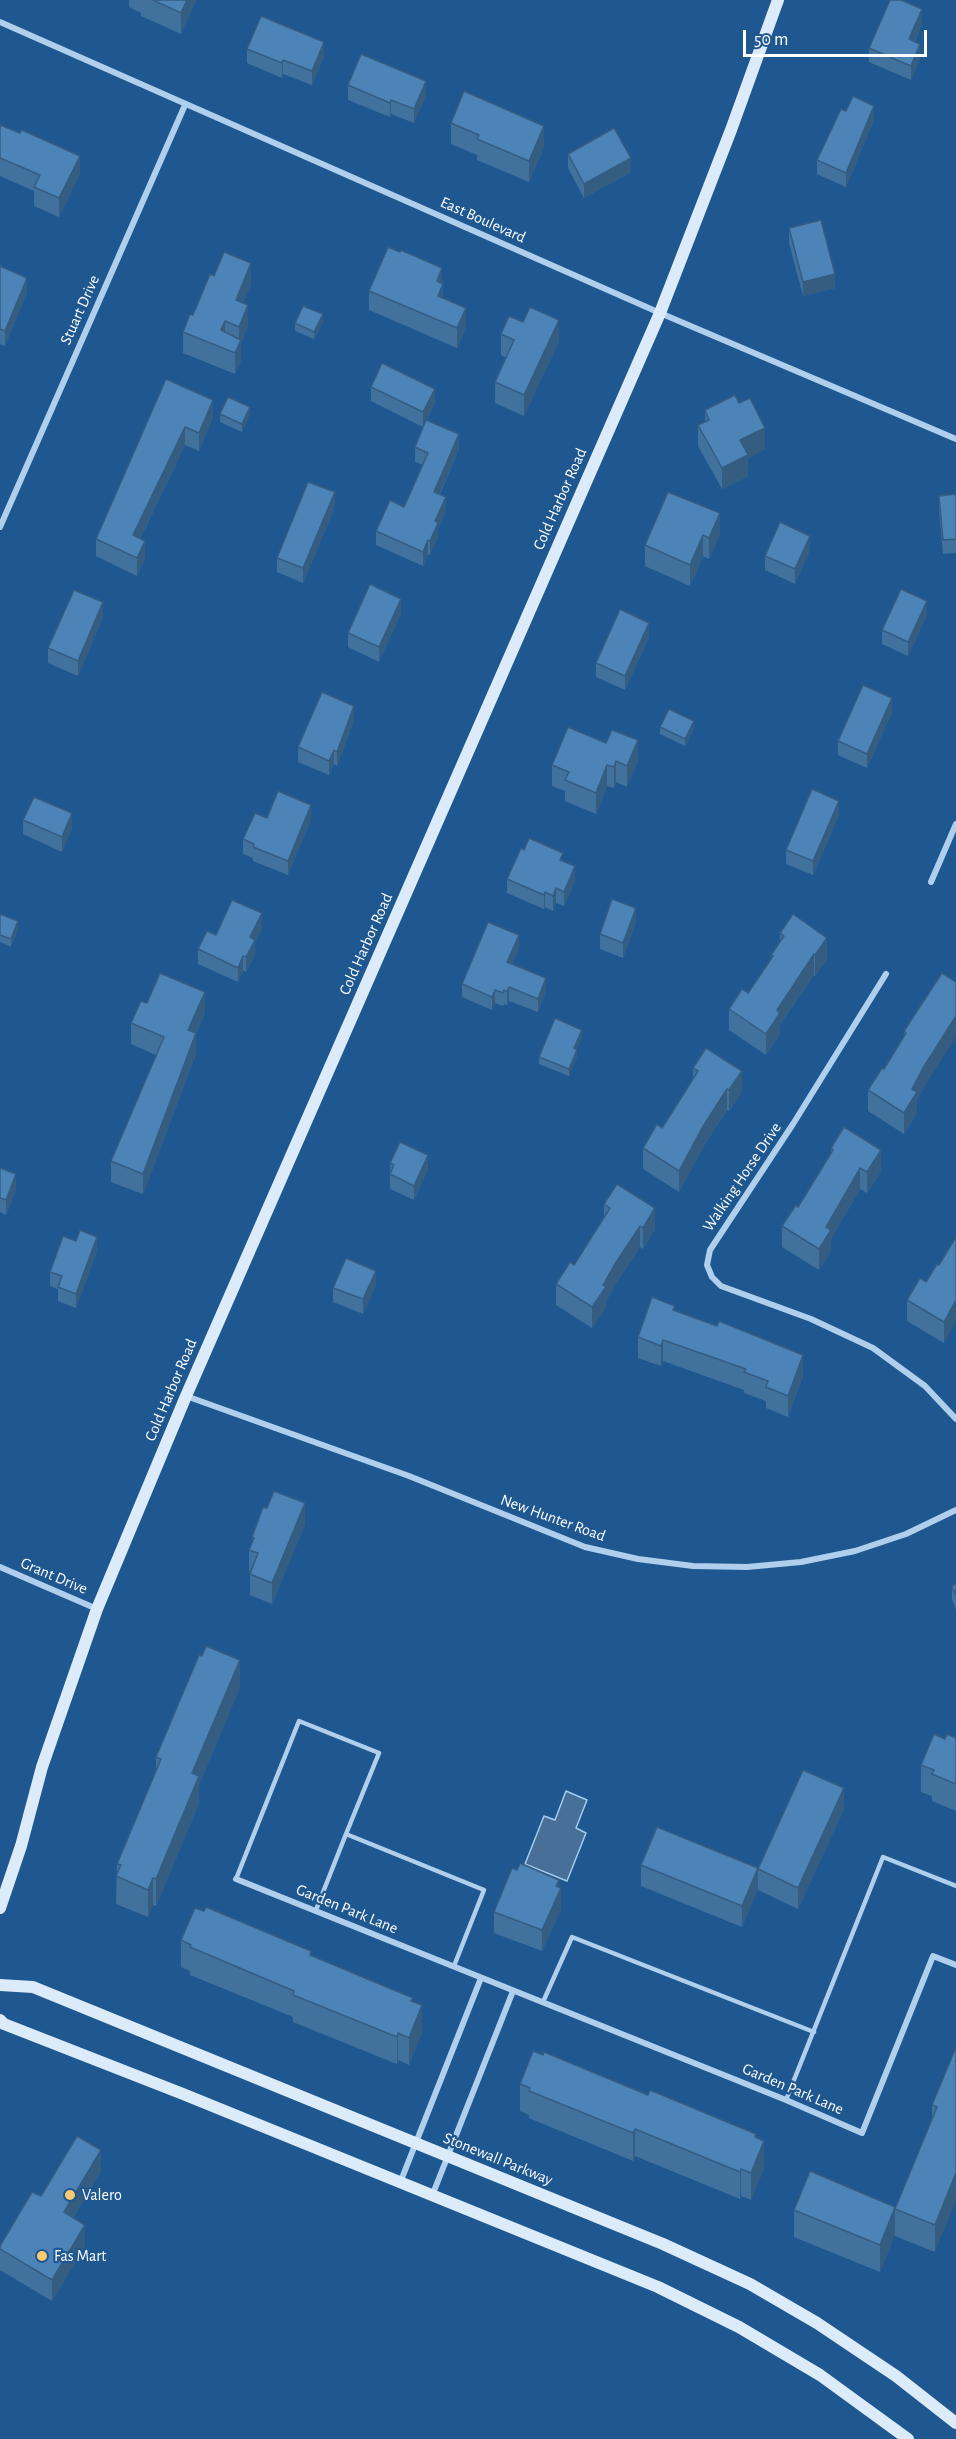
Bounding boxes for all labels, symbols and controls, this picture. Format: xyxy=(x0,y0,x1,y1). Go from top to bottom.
scale bar xyxy=(746,18,930,56)
text: 50 m xyxy=(754,31,788,49)
street label: East Boulevard xyxy=(437,193,529,247)
street label: Stuart Drive xyxy=(56,272,104,348)
street label: Cold Harbor Road xyxy=(529,445,591,553)
street label: Cold Harbor Road xyxy=(335,890,397,998)
street label: Walking Horse Drive xyxy=(698,1119,786,1235)
street label: Cold Harbor Road xyxy=(141,1336,201,1444)
street label: New Hunter Road xyxy=(498,1490,608,1546)
street label: Grant Drive xyxy=(18,1553,90,1599)
street label: Garden Park Lane xyxy=(293,1880,401,1938)
street label: Garden Park Lane xyxy=(739,2059,847,2119)
street label: Stonewall Parkway xyxy=(440,2128,556,2190)
place label: Valero xyxy=(82,2185,122,2205)
marker: Valero xyxy=(63,2188,77,2202)
place label: Fas Mart xyxy=(54,2246,106,2266)
marker: Fas Mart xyxy=(35,2249,49,2263)

